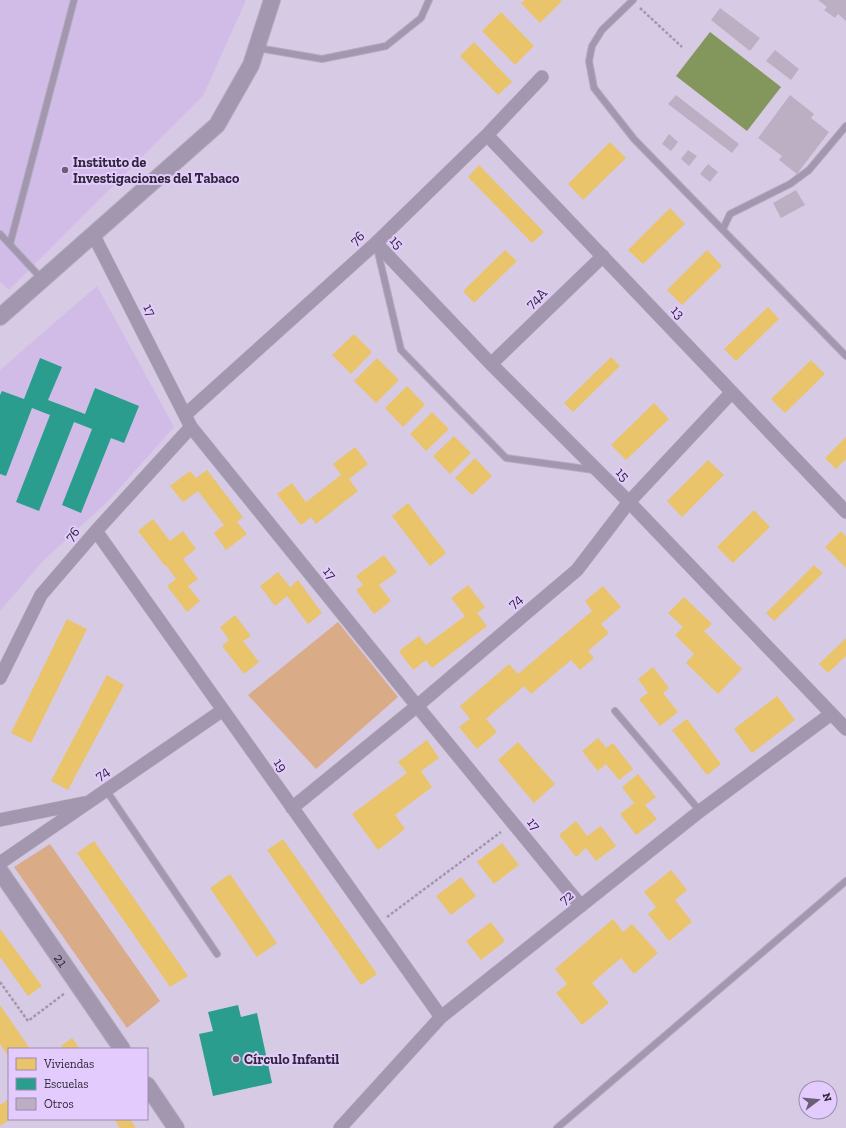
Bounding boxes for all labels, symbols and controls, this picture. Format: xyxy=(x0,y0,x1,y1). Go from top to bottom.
place label: Instituto de Investigaciones del Tabaco xyxy=(73,154,240,187)
marker: Instituto de Investigaciones del Tabaco xyxy=(60,165,70,175)
street label: 76 xyxy=(346,227,368,249)
street label: 15 xyxy=(386,232,407,253)
street label: 74A xyxy=(522,284,551,312)
street label: 17 xyxy=(139,301,160,320)
street label: 13 xyxy=(667,302,688,323)
street label: 15 xyxy=(612,464,633,485)
street label: 76 xyxy=(61,523,83,545)
street label: 17 xyxy=(319,563,340,584)
street label: 74 xyxy=(505,590,526,612)
street label: 19 xyxy=(270,755,291,775)
street label: 74 xyxy=(92,762,113,784)
street label: 17 xyxy=(523,814,544,835)
street label: 72 xyxy=(556,886,577,908)
street label: 21 xyxy=(50,950,72,971)
legend xyxy=(8,1048,148,1120)
place label: Círculo Infantil xyxy=(244,1051,339,1068)
marker: Círculo Infantil xyxy=(231,1054,241,1064)
text: Viviendas xyxy=(43,1057,94,1071)
text: Escuelas xyxy=(44,1077,88,1091)
north arrow xyxy=(798,1080,838,1120)
text: N xyxy=(820,1092,835,1104)
text: Otros xyxy=(44,1097,74,1111)

